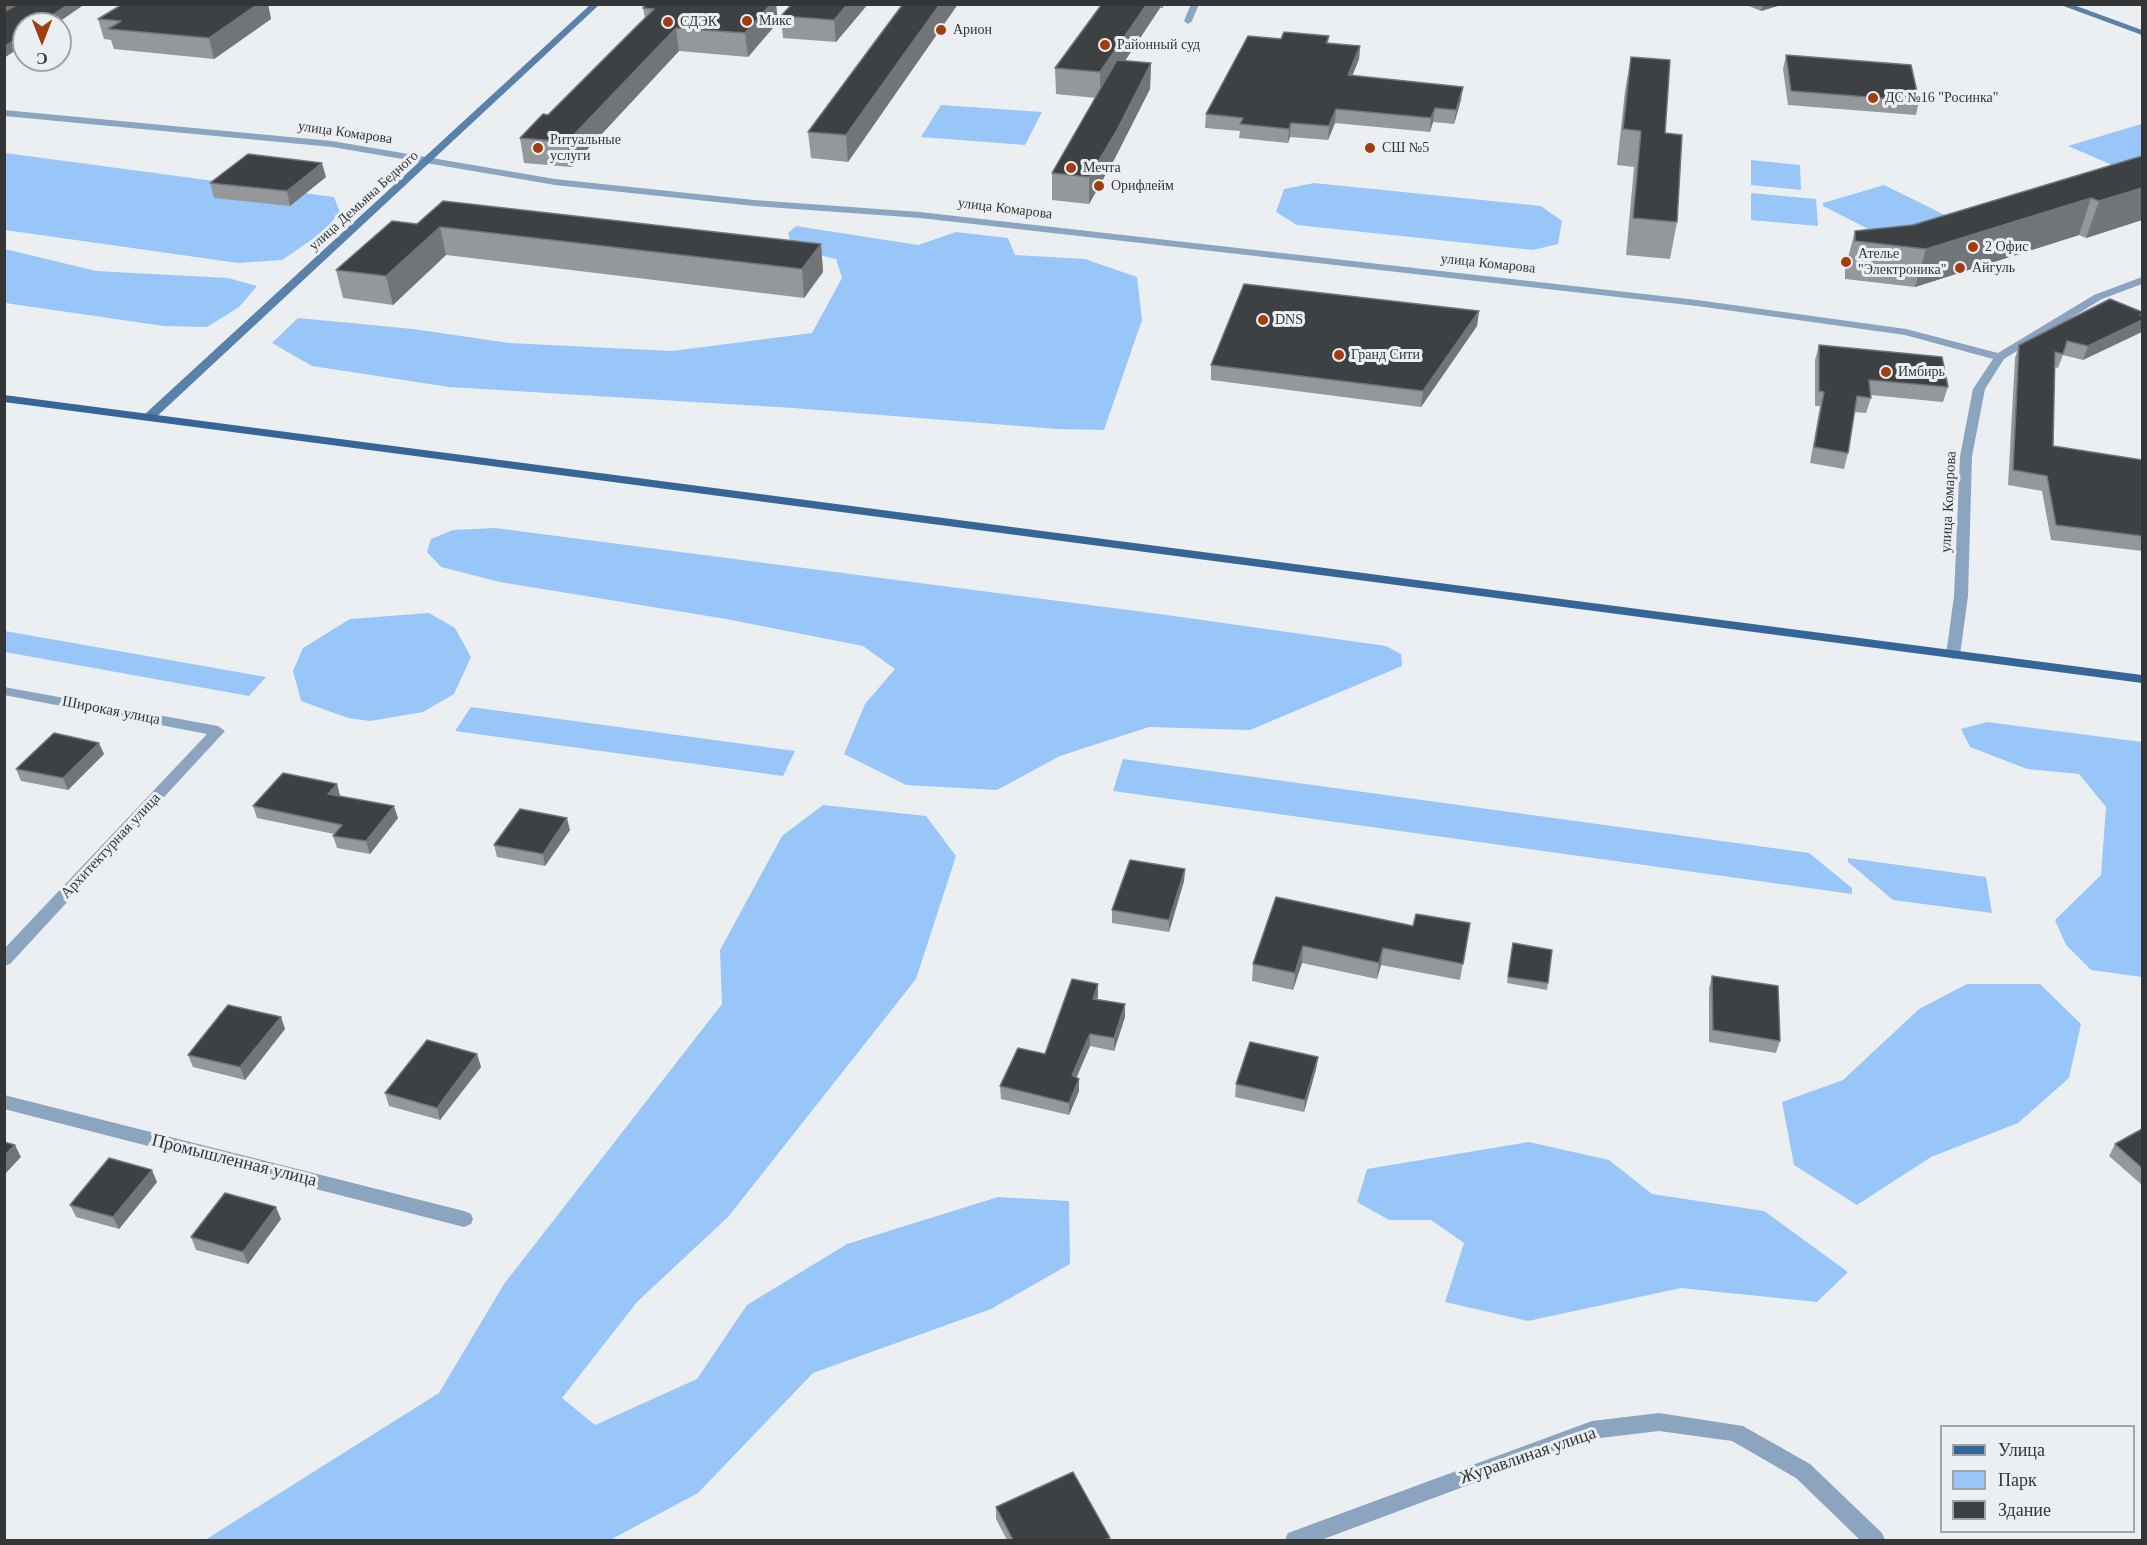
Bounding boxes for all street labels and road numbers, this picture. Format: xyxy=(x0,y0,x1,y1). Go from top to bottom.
street label: улица Комарова xyxy=(297,118,393,148)
street label: улица Демьяна Бедного xyxy=(306,148,422,254)
street label: улица Комарова xyxy=(957,195,1053,223)
street label: улица Комарова xyxy=(1440,251,1536,277)
street label: улица Комарова xyxy=(1937,451,1961,553)
street label: Широкая улица xyxy=(60,693,162,729)
street label: Архитектурная улица xyxy=(57,789,165,903)
street label: Промышленная улица xyxy=(149,1130,319,1192)
street label: Журавлиная улица xyxy=(1457,1423,1599,1489)

